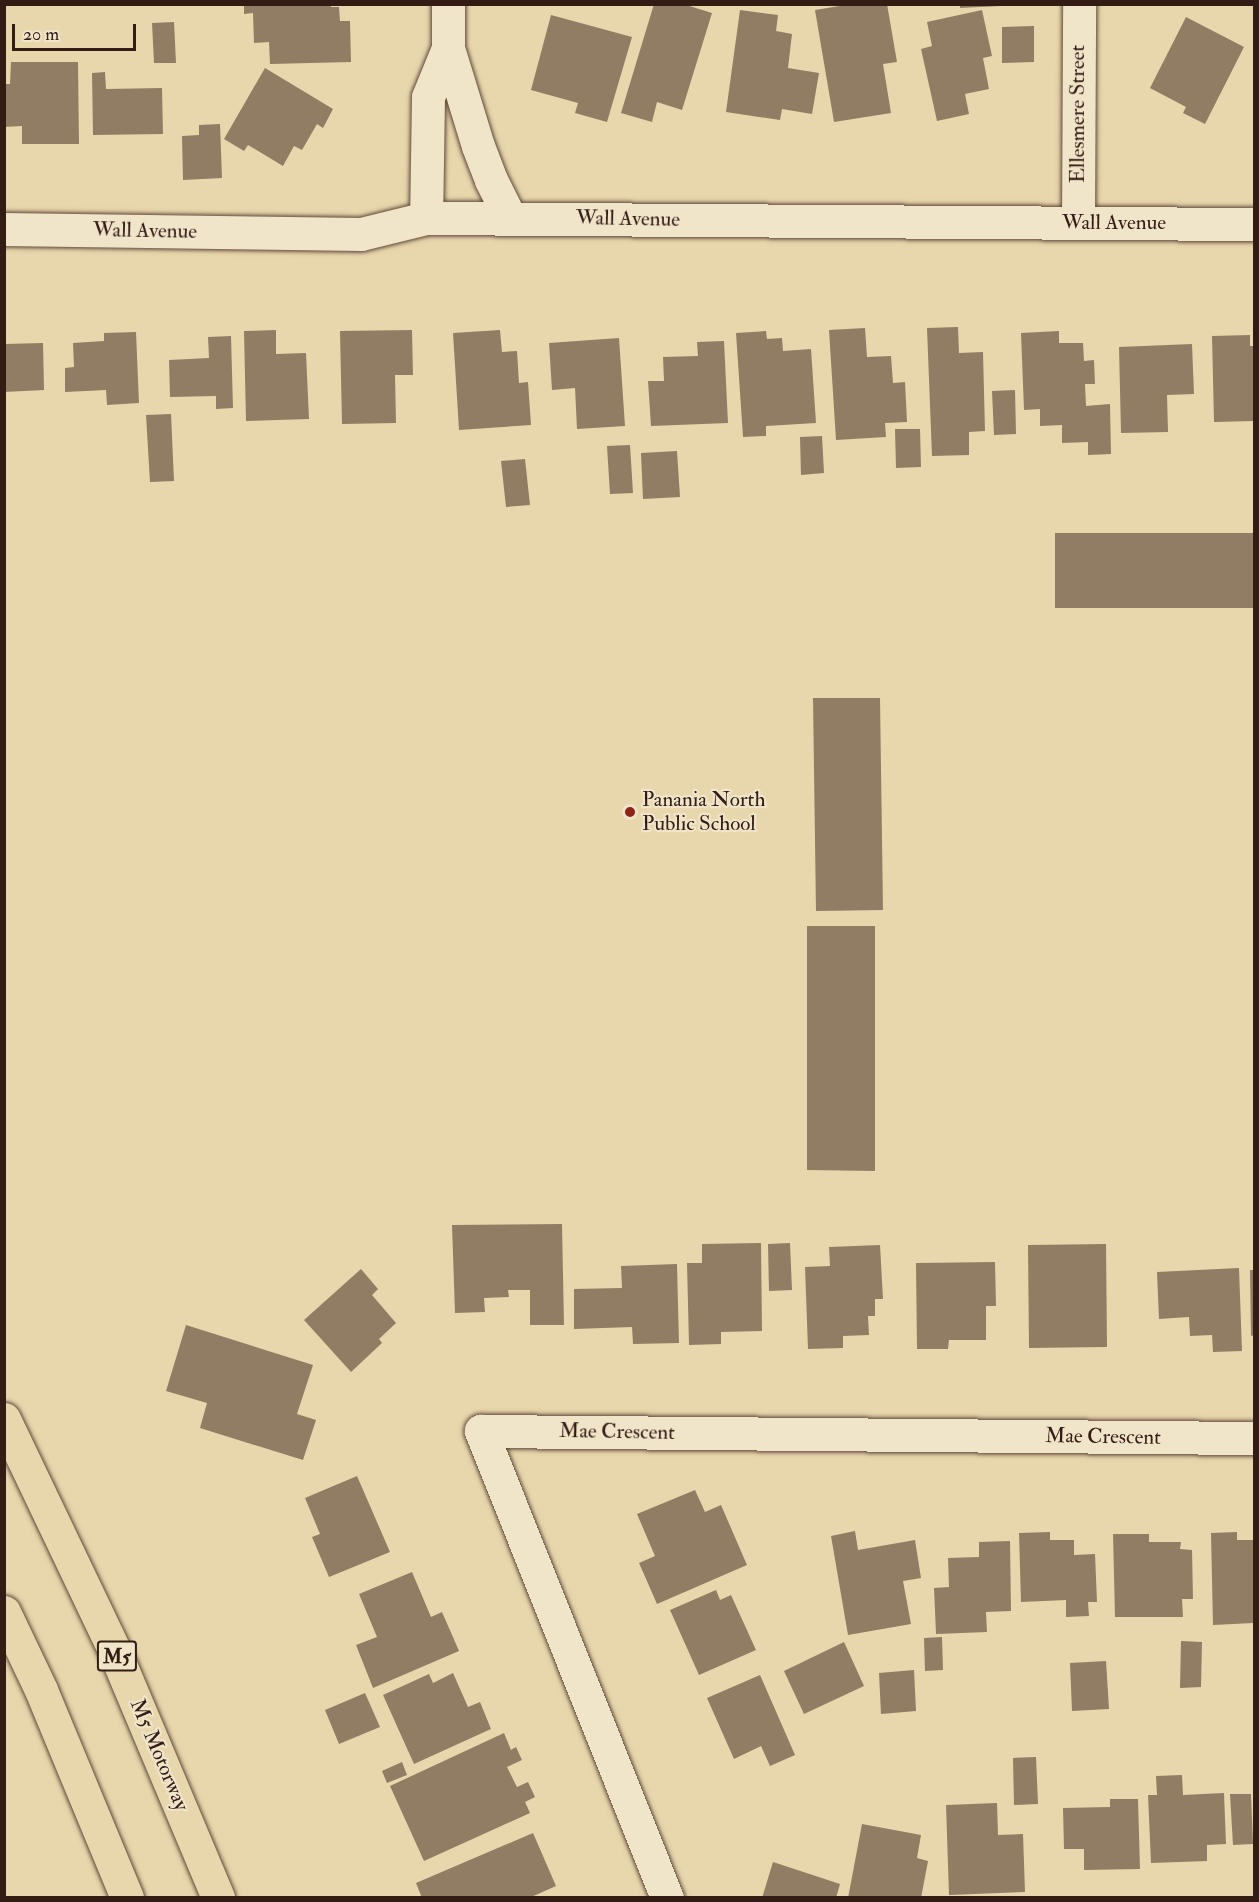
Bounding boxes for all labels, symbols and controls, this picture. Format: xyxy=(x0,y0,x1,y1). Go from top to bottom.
scale bar xyxy=(15,12,140,50)
text: 20 m xyxy=(23,23,59,46)
street label: Ellesmere Street xyxy=(1065,45,1091,183)
street label: Wall Avenue xyxy=(576,205,680,233)
street label: Wall Avenue xyxy=(1062,210,1166,236)
street label: Wall Avenue xyxy=(93,217,197,245)
place label: Panania North Public School xyxy=(642,787,765,837)
marker: Panania North Public School xyxy=(623,805,637,819)
street label: Mae Crescent xyxy=(559,1418,675,1446)
street label: Mae Crescent xyxy=(1045,1423,1161,1451)
road number: M5 xyxy=(96,1639,138,1673)
street label: M5 Motorway xyxy=(124,1695,194,1815)

